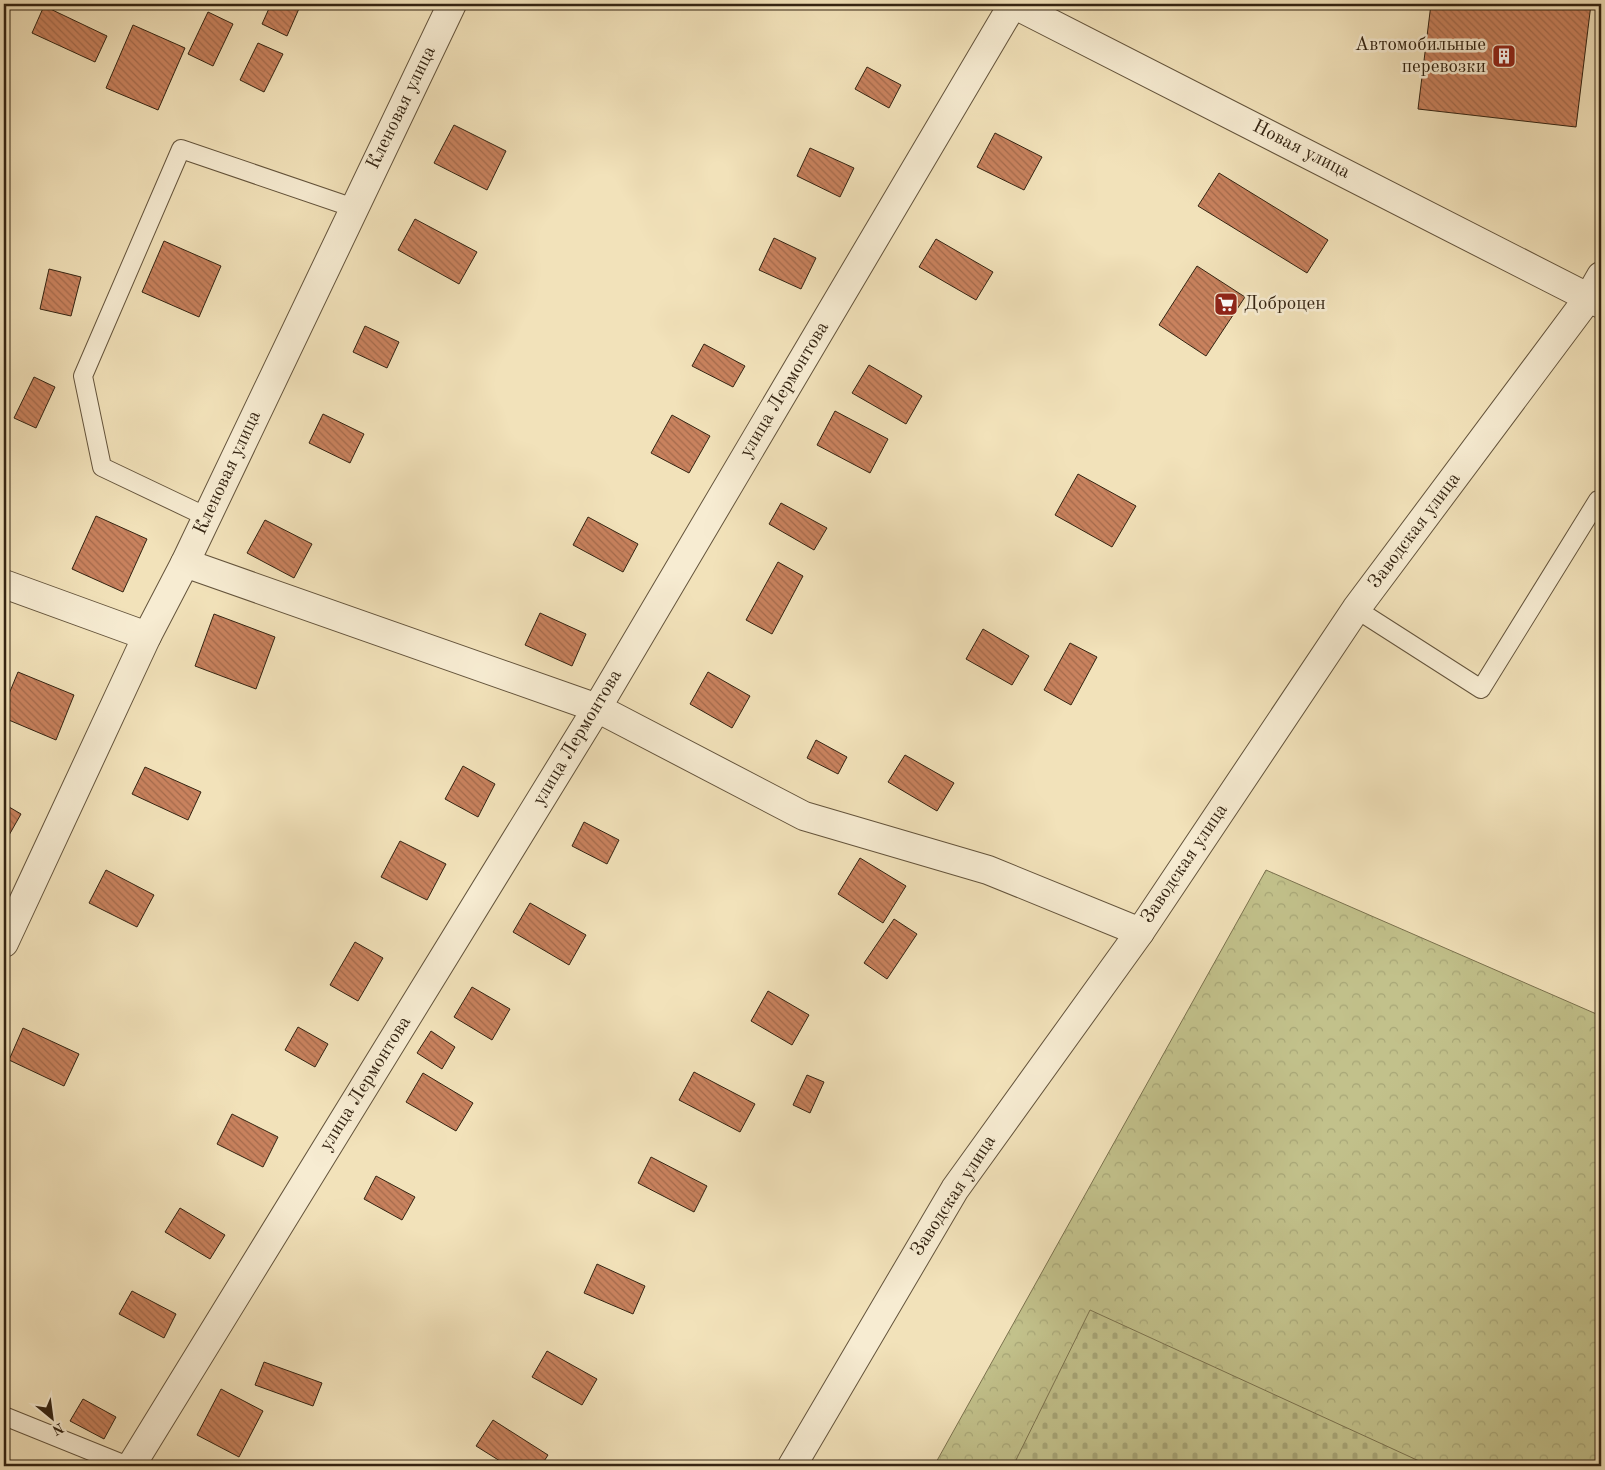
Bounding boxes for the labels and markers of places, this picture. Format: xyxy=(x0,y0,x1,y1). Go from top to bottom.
place label: Автомобильные перевозки xyxy=(1355,36,1486,77)
building icon: Автомобильные перевозки xyxy=(1491,43,1517,69)
supermarket icon: Доброцен xyxy=(1213,291,1239,317)
place label: Доброцен xyxy=(1244,295,1326,314)

